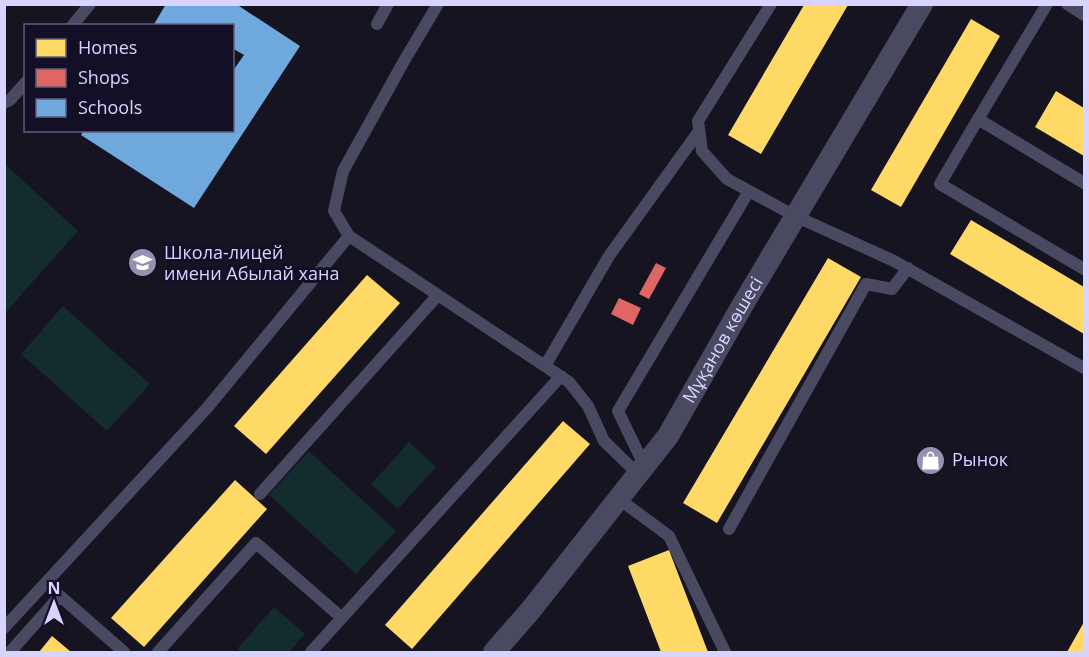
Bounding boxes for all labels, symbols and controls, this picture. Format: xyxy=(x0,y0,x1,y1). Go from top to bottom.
legend xyxy=(24,24,234,132)
text: Homes xyxy=(78,35,137,59)
text: Shops xyxy=(78,65,129,89)
text: Schools xyxy=(78,95,142,119)
place label: Школа-лицей имени Абылай хана xyxy=(164,240,339,285)
school or university icon: Школа-лицей имени Абылай хана xyxy=(127,247,159,279)
street label: Мұқанов көшесі xyxy=(676,272,768,407)
shop icon: Рынок xyxy=(915,444,947,476)
place label: Рынок xyxy=(952,447,1009,471)
north arrow xyxy=(24,573,84,633)
text: N xyxy=(47,577,61,599)

